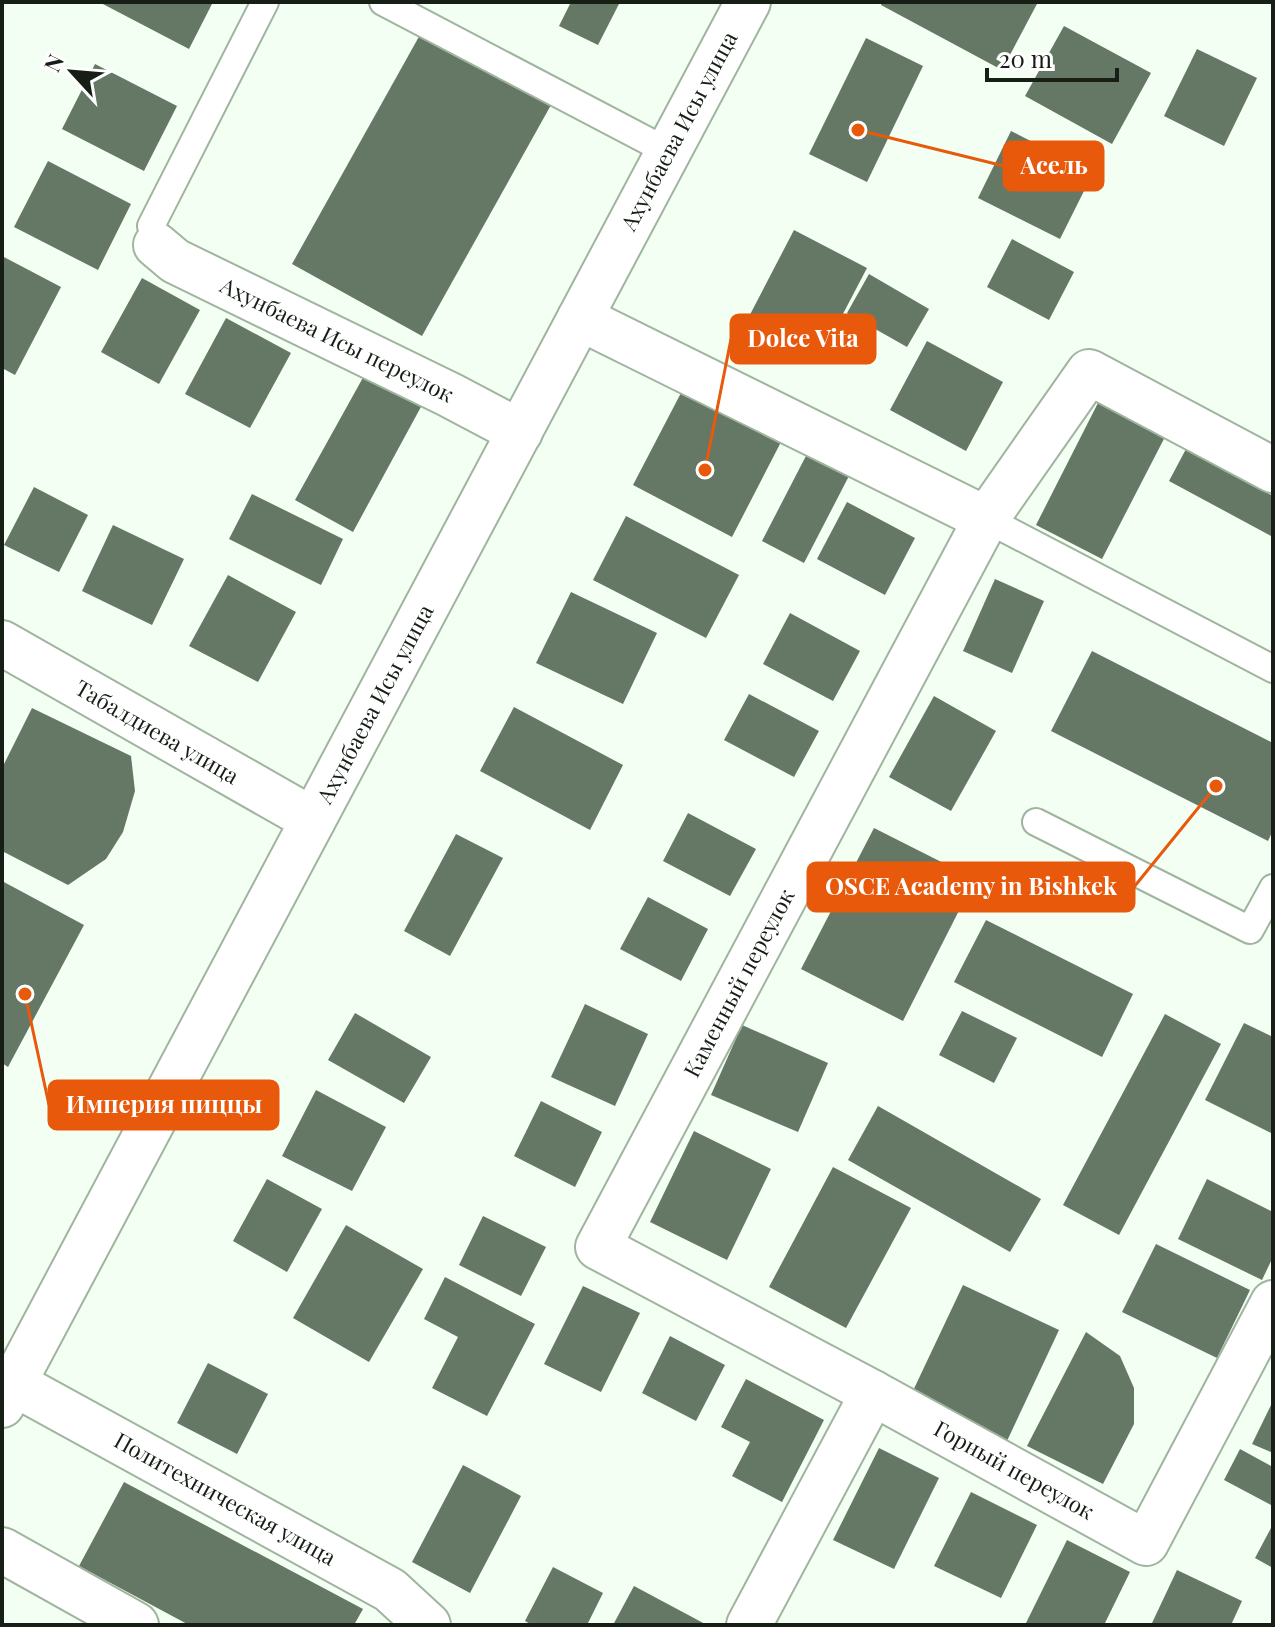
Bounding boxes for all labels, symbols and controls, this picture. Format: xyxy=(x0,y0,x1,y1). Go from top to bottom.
street label: Ахунбаева Исы улица xyxy=(612,26,743,236)
north arrow xyxy=(32,32,112,112)
scale bar xyxy=(987,32,1117,82)
text: 20 m xyxy=(999,42,1052,74)
text: N xyxy=(36,49,70,77)
callout: Асель xyxy=(1004,142,1103,190)
text: Асель xyxy=(1019,148,1088,180)
street label: Ахунбаева Исы переулок xyxy=(215,269,459,409)
callout: Dolce Vita xyxy=(731,315,875,363)
text: Dolce Vita xyxy=(747,321,859,353)
street label: Ахунбаева Исы улица xyxy=(308,599,439,809)
street label: Табалдиева улица xyxy=(70,672,245,790)
callout: OSCE Academy in Bishkek xyxy=(808,863,1134,911)
text: OSCE Academy in Bishkek xyxy=(825,869,1118,901)
street label: Каменный переулок xyxy=(676,883,801,1082)
callout: Империя пиццы xyxy=(49,1081,278,1129)
text: Империя пиццы xyxy=(66,1087,262,1119)
street label: Горный переулок xyxy=(929,1413,1100,1526)
street label: Политехническая улица xyxy=(109,1425,342,1572)

